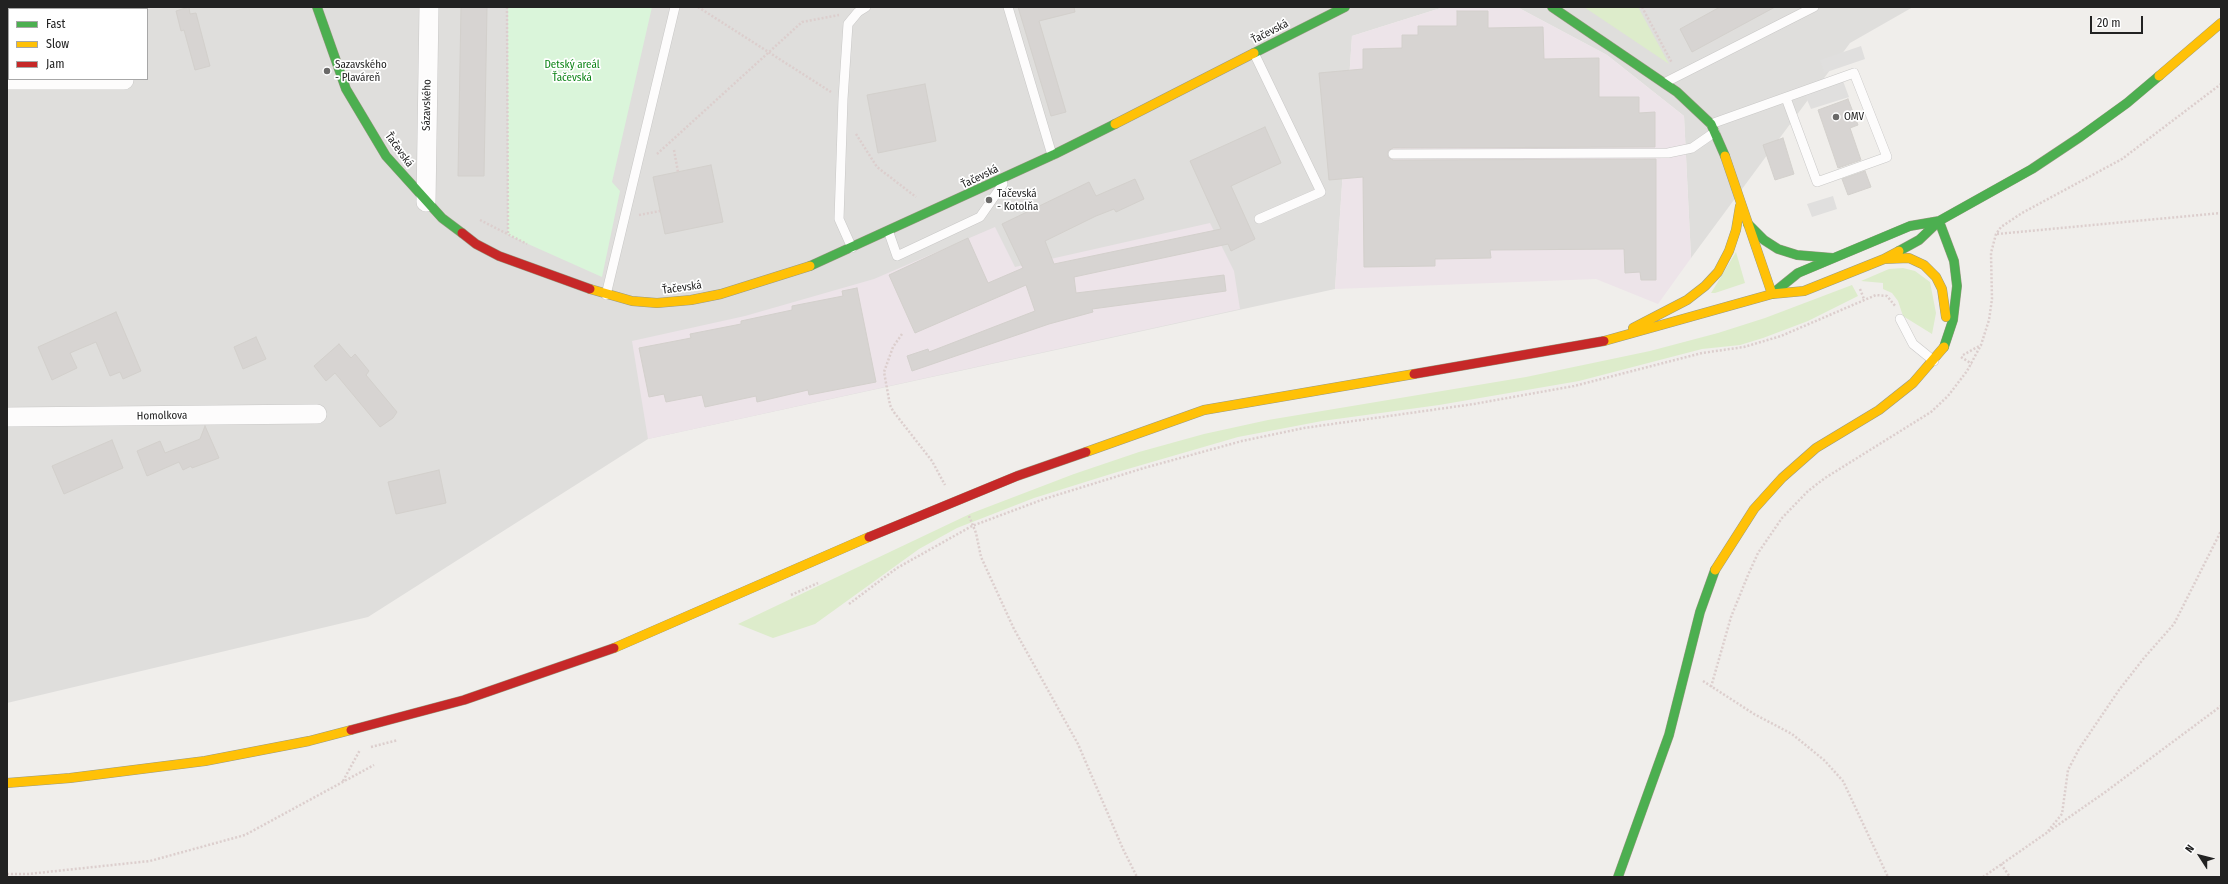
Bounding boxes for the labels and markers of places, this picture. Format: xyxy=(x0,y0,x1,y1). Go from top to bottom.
place label: Sazavského - Plaváreň xyxy=(335,58,387,84)
marker: Sazavského - Plaváreň xyxy=(322,66,332,76)
place label: OMV xyxy=(1844,110,1864,124)
marker: OMV xyxy=(1831,112,1841,122)
place label: Tačevská - Kotolňa xyxy=(997,187,1038,213)
marker: Tačevská - Kotolňa xyxy=(984,195,994,205)

